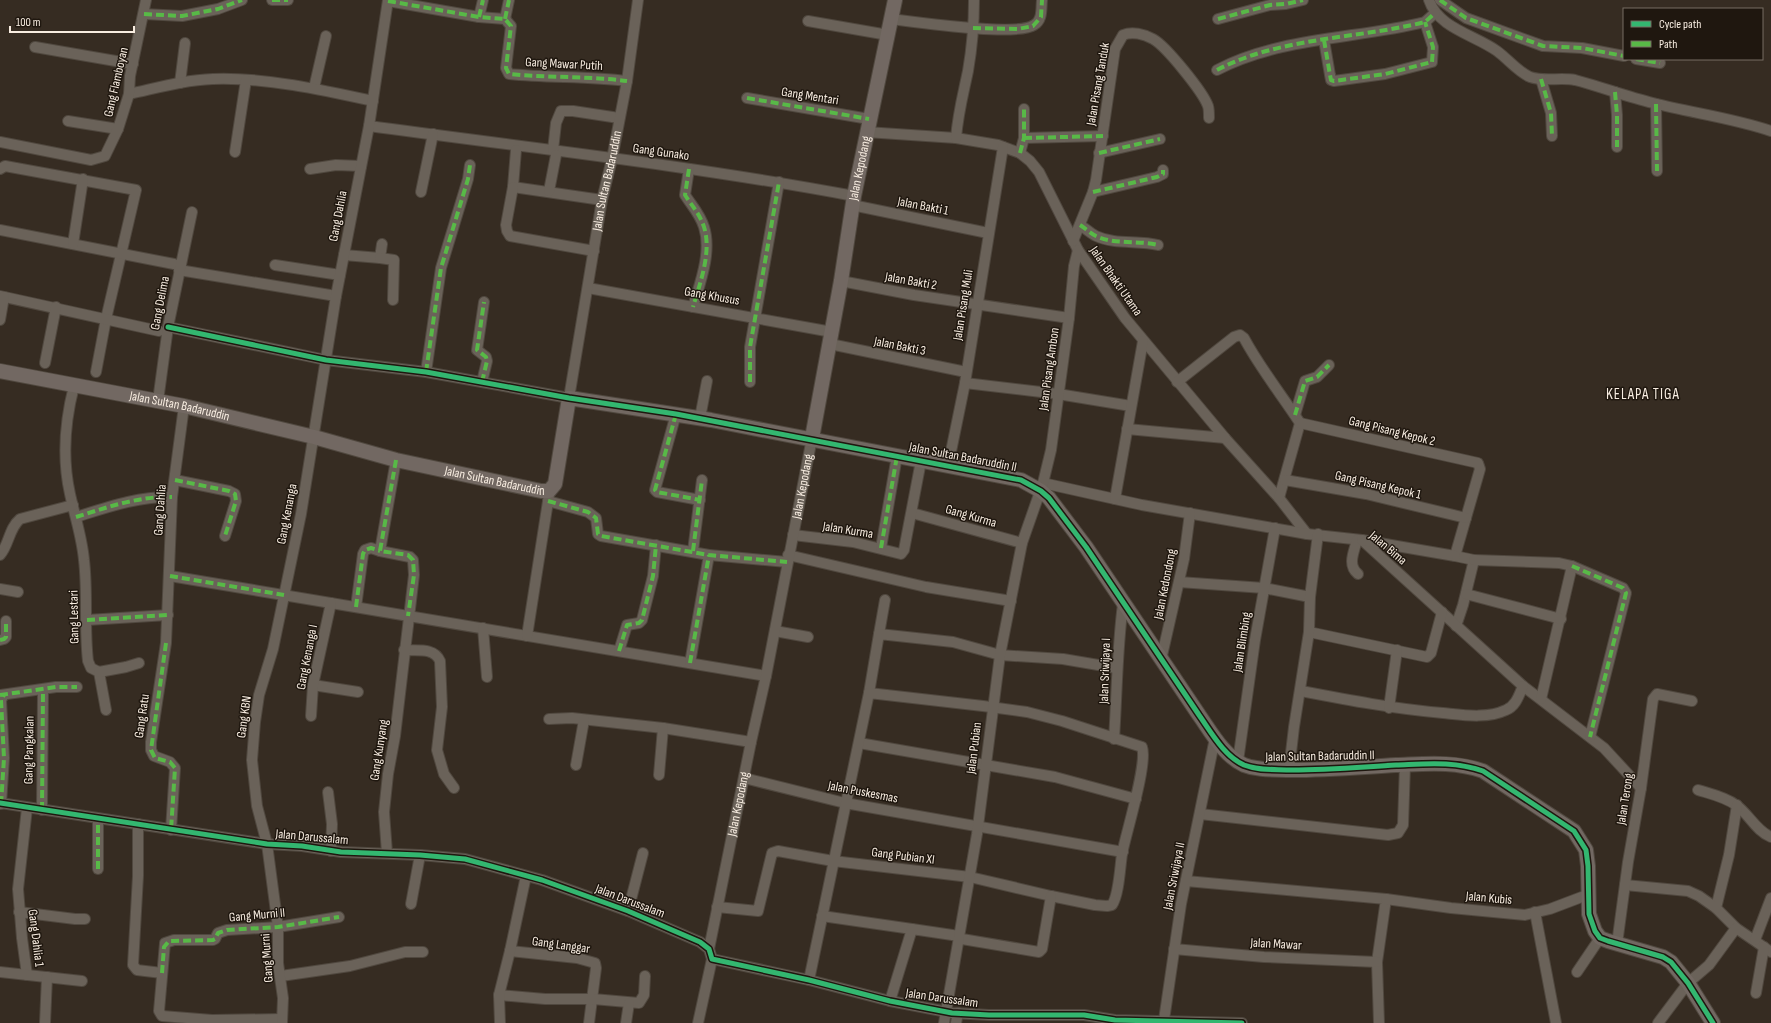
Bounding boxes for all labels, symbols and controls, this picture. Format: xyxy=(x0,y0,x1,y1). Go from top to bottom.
scale bar xyxy=(10,8,134,34)
legend xyxy=(1623,8,1763,60)
text: 100 m xyxy=(16,15,41,30)
text: Cycle path xyxy=(1659,17,1701,32)
text: Path xyxy=(1659,37,1677,52)
street label: Jalan Pisang Tanduk xyxy=(1083,41,1113,128)
street label: Gang Flamboyan xyxy=(100,46,132,118)
street label: Gang Mawar Putih xyxy=(525,54,603,74)
street label: Gang Mentari xyxy=(780,84,840,108)
street label: Jalan Sultan Badaruddin xyxy=(589,129,625,233)
street label: Jalan Kepodang xyxy=(845,134,874,203)
street label: Gang Gunako xyxy=(632,140,690,164)
street label: Gang Dahlia xyxy=(325,189,351,243)
street label: Jalan Bakti 1 xyxy=(895,193,950,219)
street label: Jalan Bhakti Utama xyxy=(1086,242,1146,319)
street label: Jalan Bakti 2 xyxy=(883,268,938,293)
street label: Jalan Pisang Muli xyxy=(949,269,976,342)
street label: Gang Delima xyxy=(147,275,173,331)
street label: Gang Khusus xyxy=(683,283,741,309)
street label: Jalan Pisang Ambon xyxy=(1035,327,1063,412)
street label: Jalan Bakti 3 xyxy=(872,333,927,359)
district label: KELAPA TIGA xyxy=(1606,385,1680,404)
street label: Jalan Sultan Badaruddin xyxy=(127,388,231,425)
street label: Gang Pisang Kepok 2 xyxy=(1347,413,1437,449)
street label: Jalan Sultan Badaruddin II xyxy=(907,439,1018,475)
street label: Jalan Kepodang xyxy=(788,453,817,521)
street label: Jalan Sultan Badaruddin xyxy=(442,462,545,499)
street label: Gang Pisang Kepok 1 xyxy=(1333,467,1423,503)
street label: Gang Kenanga xyxy=(273,482,301,546)
street label: Gang Dahlia xyxy=(150,484,170,536)
street label: Gang Kurma xyxy=(944,501,998,531)
street label: Jalan Kurma xyxy=(821,518,874,542)
street label: Jalan Bima xyxy=(1365,527,1410,568)
street label: Jalan Kedondong xyxy=(1150,547,1180,622)
street label: Gang Lestari xyxy=(66,590,82,644)
street label: Jalan Blimbing xyxy=(1229,611,1255,674)
street label: Gang Kenanga I xyxy=(293,623,321,691)
street label: Jalan Sriwijaya I xyxy=(1096,638,1114,705)
street label: Gang Ratu xyxy=(131,693,153,739)
street label: Gang KBN xyxy=(233,695,255,739)
street label: Gang Pangkalan xyxy=(20,716,38,784)
street label: Gang Kunyang xyxy=(366,718,392,782)
street label: Jalan Pubian xyxy=(963,721,985,776)
street label: Jalan Sultan Badaruddin II xyxy=(1264,747,1375,765)
street label: Jalan Kepodang xyxy=(724,770,753,839)
street label: Jalan Terong xyxy=(1613,772,1637,827)
street label: Jalan Puskesmas xyxy=(826,777,900,807)
street label: Jalan Darussalam xyxy=(274,826,349,848)
street label: Jalan Sriwijaya II xyxy=(1159,841,1188,912)
street label: Gang Pubian XI xyxy=(870,844,936,868)
street label: Jalan Darussalam xyxy=(592,880,667,922)
street label: Jalan Kubis xyxy=(1464,888,1513,908)
street label: Gang Murni II xyxy=(228,905,286,925)
street label: Gang Dahlia 1 xyxy=(25,908,48,968)
street label: Gang Murni xyxy=(257,933,277,983)
street label: Gang Langgar xyxy=(531,933,591,957)
street label: Jalan Mawar xyxy=(1249,935,1302,953)
street label: Jalan Darussalam xyxy=(904,985,979,1011)

